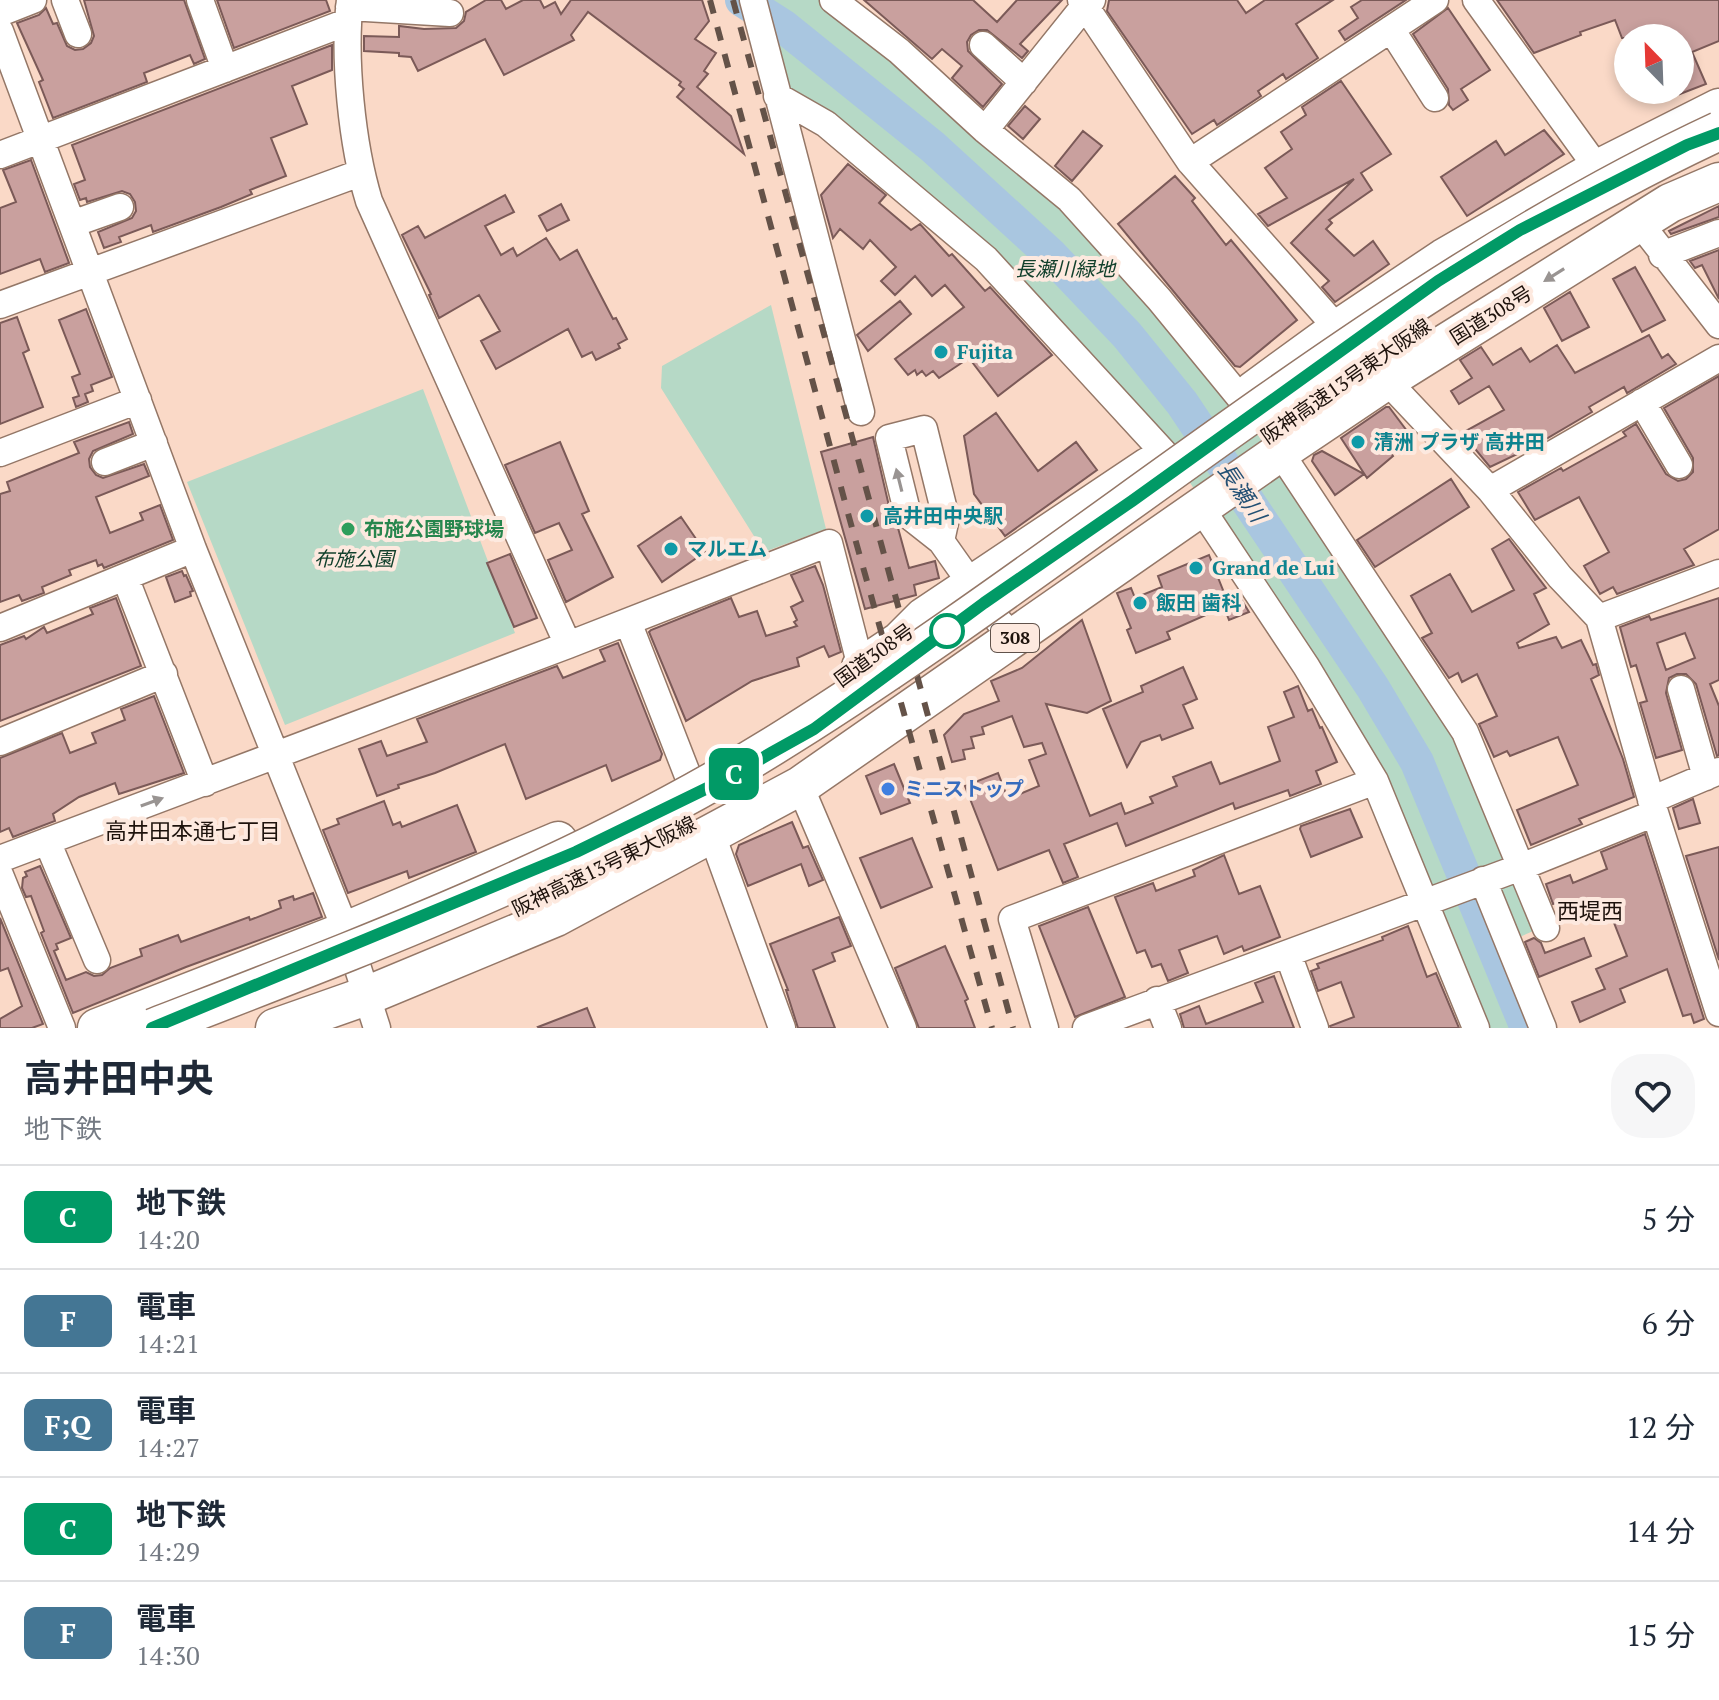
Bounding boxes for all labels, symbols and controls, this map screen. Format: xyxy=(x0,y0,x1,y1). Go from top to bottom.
north arrow xyxy=(1614,24,1694,104)
map controls xyxy=(1614,24,1694,104)
park label: 長瀬川緑地 xyxy=(1015,255,1117,282)
one-way arrow xyxy=(1543,268,1565,282)
street label: 国道308号 xyxy=(1445,279,1537,350)
street label: 阪神高速13号東大阪線 xyxy=(1256,312,1436,449)
place label: Fujita xyxy=(957,338,1013,365)
marker: Fujita xyxy=(932,343,950,361)
place label: 清洲 プラザ 高井田 xyxy=(1374,428,1545,455)
marker: 清洲 プラザ 高井田 xyxy=(1349,433,1367,451)
water label: 長瀬川 xyxy=(1212,456,1274,529)
one-way arrow xyxy=(893,468,905,493)
place label: 高井田中央駅 xyxy=(883,502,1003,529)
marker: 高井田中央駅 xyxy=(858,507,876,525)
place label: 布施公園野球場 xyxy=(364,515,504,542)
marker: 布施公園野球場 xyxy=(339,520,357,538)
place label: マルエム xyxy=(687,535,767,562)
marker: マルエム xyxy=(662,540,680,558)
park label: 布施公園 xyxy=(314,545,397,572)
place label: Grand de Lui xyxy=(1212,554,1335,581)
marker: Grand de Lui xyxy=(1187,559,1205,577)
place label: 飯田 歯科 xyxy=(1156,589,1241,616)
marker: 飯田 歯科 xyxy=(1131,594,1149,612)
unlabelled marker xyxy=(930,614,964,648)
street label: 国道308号 xyxy=(829,617,919,693)
road number: 308 xyxy=(991,624,1039,652)
line badge: C xyxy=(708,748,760,800)
text: C xyxy=(725,755,743,792)
place label: ミニストップ xyxy=(904,775,1024,802)
marker: ミニストップ xyxy=(879,780,897,798)
one-way arrow xyxy=(140,796,164,808)
street label: 阪神高速13号東大阪線 xyxy=(507,809,700,922)
district label: 高井田本通七丁目 xyxy=(105,816,281,845)
district label: 西堤西 xyxy=(1557,896,1623,925)
text: 高井田中央 xyxy=(24,1053,214,1103)
button: heart xyxy=(1611,1054,1695,1138)
text: 地下鉄 xyxy=(24,1111,102,1145)
text: 地下鉄 xyxy=(136,1182,226,1222)
text: C xyxy=(59,1198,77,1235)
text: 5 分 xyxy=(1642,1199,1695,1239)
text: 14:20 xyxy=(136,1222,200,1256)
text: 電車 xyxy=(136,1286,196,1326)
text: F xyxy=(60,1302,76,1339)
text: 6 分 xyxy=(1642,1303,1695,1343)
text: 14:21 xyxy=(136,1326,200,1360)
text: 電車 xyxy=(136,1390,196,1430)
text: F;Q xyxy=(45,1406,91,1443)
text: 12 分 xyxy=(1626,1407,1695,1447)
text: 14:27 xyxy=(136,1430,200,1464)
text: 地下鉄 xyxy=(136,1494,226,1534)
text: C xyxy=(59,1510,77,1547)
text: 14 分 xyxy=(1626,1511,1695,1551)
text: 14:29 xyxy=(136,1534,200,1568)
text: 電車 xyxy=(136,1598,196,1638)
text: F xyxy=(60,1614,76,1651)
text: 15 分 xyxy=(1626,1615,1695,1655)
text: 14:30 xyxy=(136,1638,200,1672)

